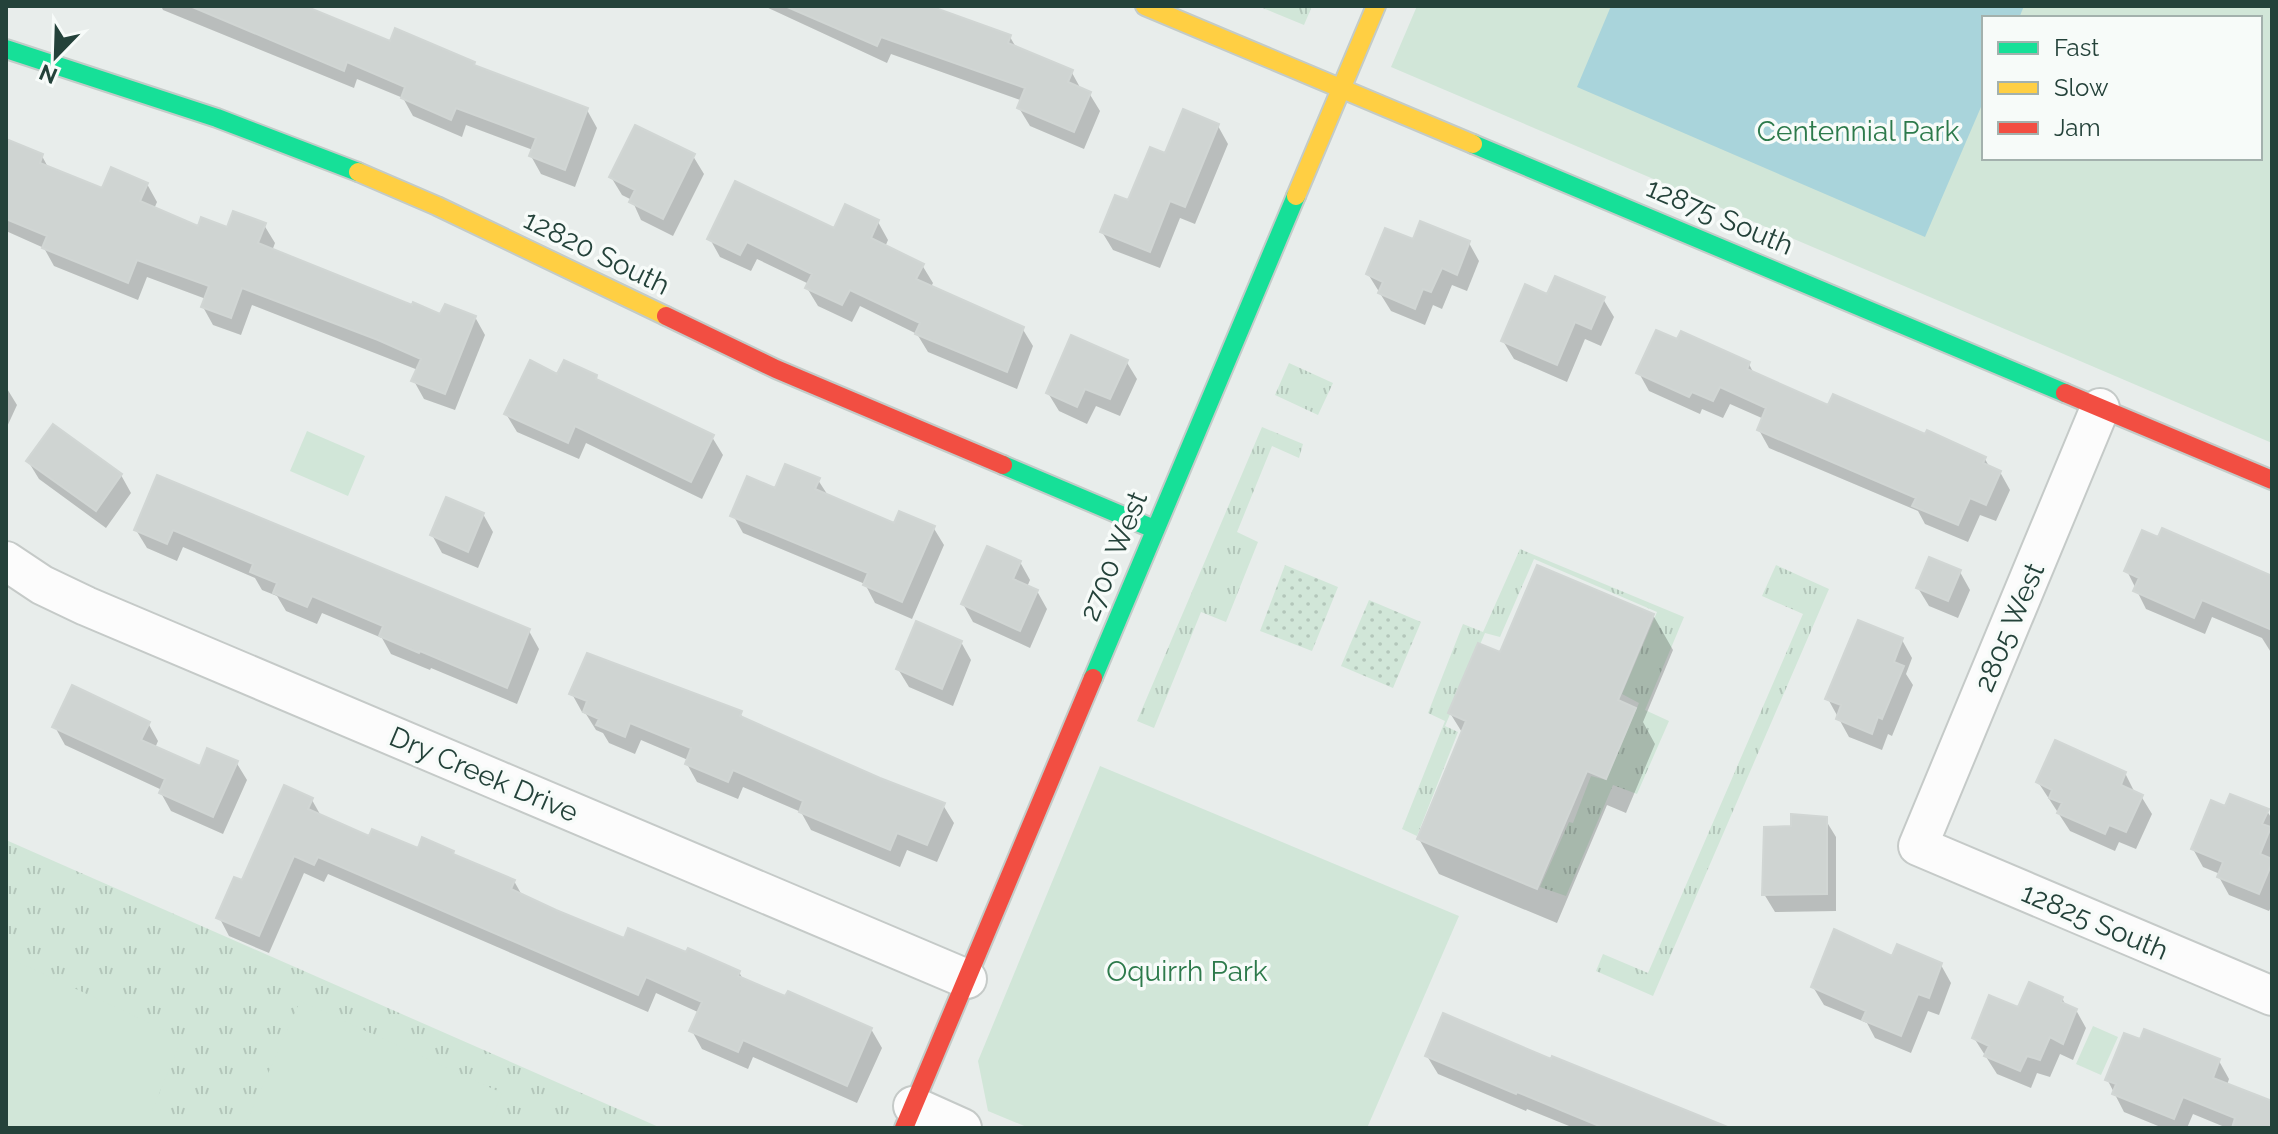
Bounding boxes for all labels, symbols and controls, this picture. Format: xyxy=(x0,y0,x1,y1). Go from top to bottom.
north arrow xyxy=(16,16,96,96)
legend xyxy=(1982,16,2262,160)
text: Fast xyxy=(2054,33,2099,62)
text: N xyxy=(35,59,61,90)
text: Slow xyxy=(2054,73,2109,102)
text: Jam xyxy=(2054,113,2100,142)
park label: Centennial Park xyxy=(1757,115,1959,148)
street label: 12875 South xyxy=(1642,171,1798,262)
street label: 12820 South xyxy=(519,203,675,302)
street label: 2700 West xyxy=(1073,486,1155,626)
street label: 2805 West xyxy=(1968,557,2052,696)
street label: Dry Creek Drive xyxy=(385,720,583,829)
street label: 12825 South xyxy=(2016,876,2173,967)
park label: Oquirrh Park xyxy=(1106,955,1268,988)

